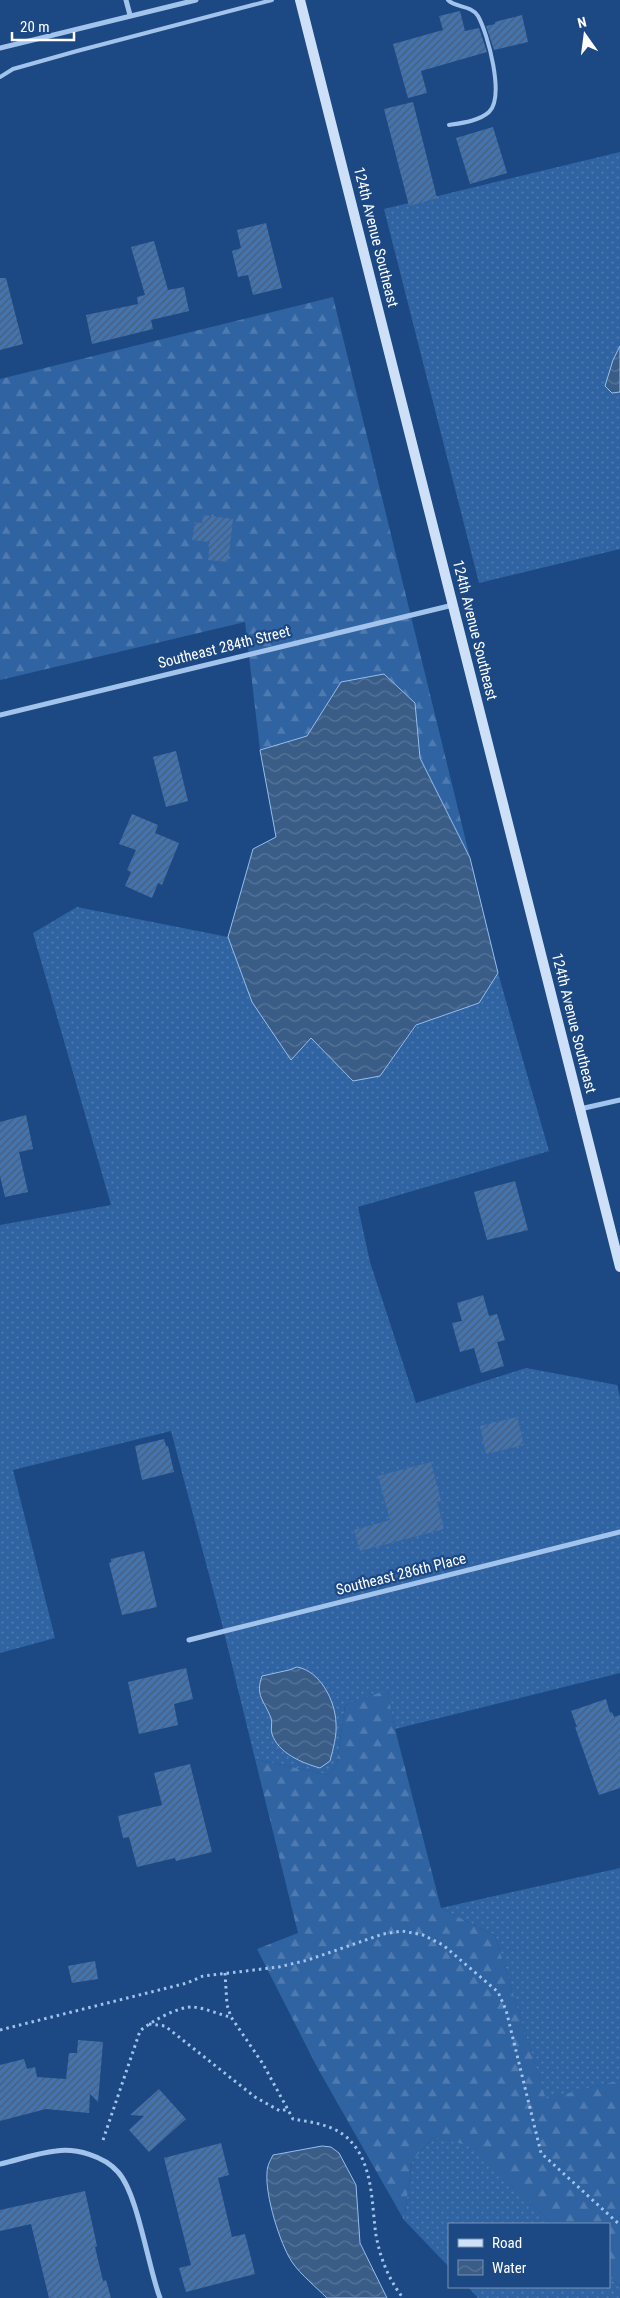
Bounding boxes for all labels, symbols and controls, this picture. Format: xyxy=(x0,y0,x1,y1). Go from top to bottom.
scale bar xyxy=(12,10,75,42)
north arrow xyxy=(560,10,610,60)
text: N xyxy=(576,14,588,31)
text: 20 m xyxy=(20,18,50,36)
street label: 124th Avenue Southeast xyxy=(350,165,402,309)
street label: 124th Avenue Southeast xyxy=(449,558,501,702)
street label: Southeast 284th Street xyxy=(156,622,292,672)
street label: 124th Avenue Southeast xyxy=(548,951,600,1095)
street label: Southeast 286th Place xyxy=(334,1549,468,1599)
legend xyxy=(448,2223,610,2288)
text: Road xyxy=(492,2234,522,2252)
text: Water xyxy=(492,2259,527,2277)

